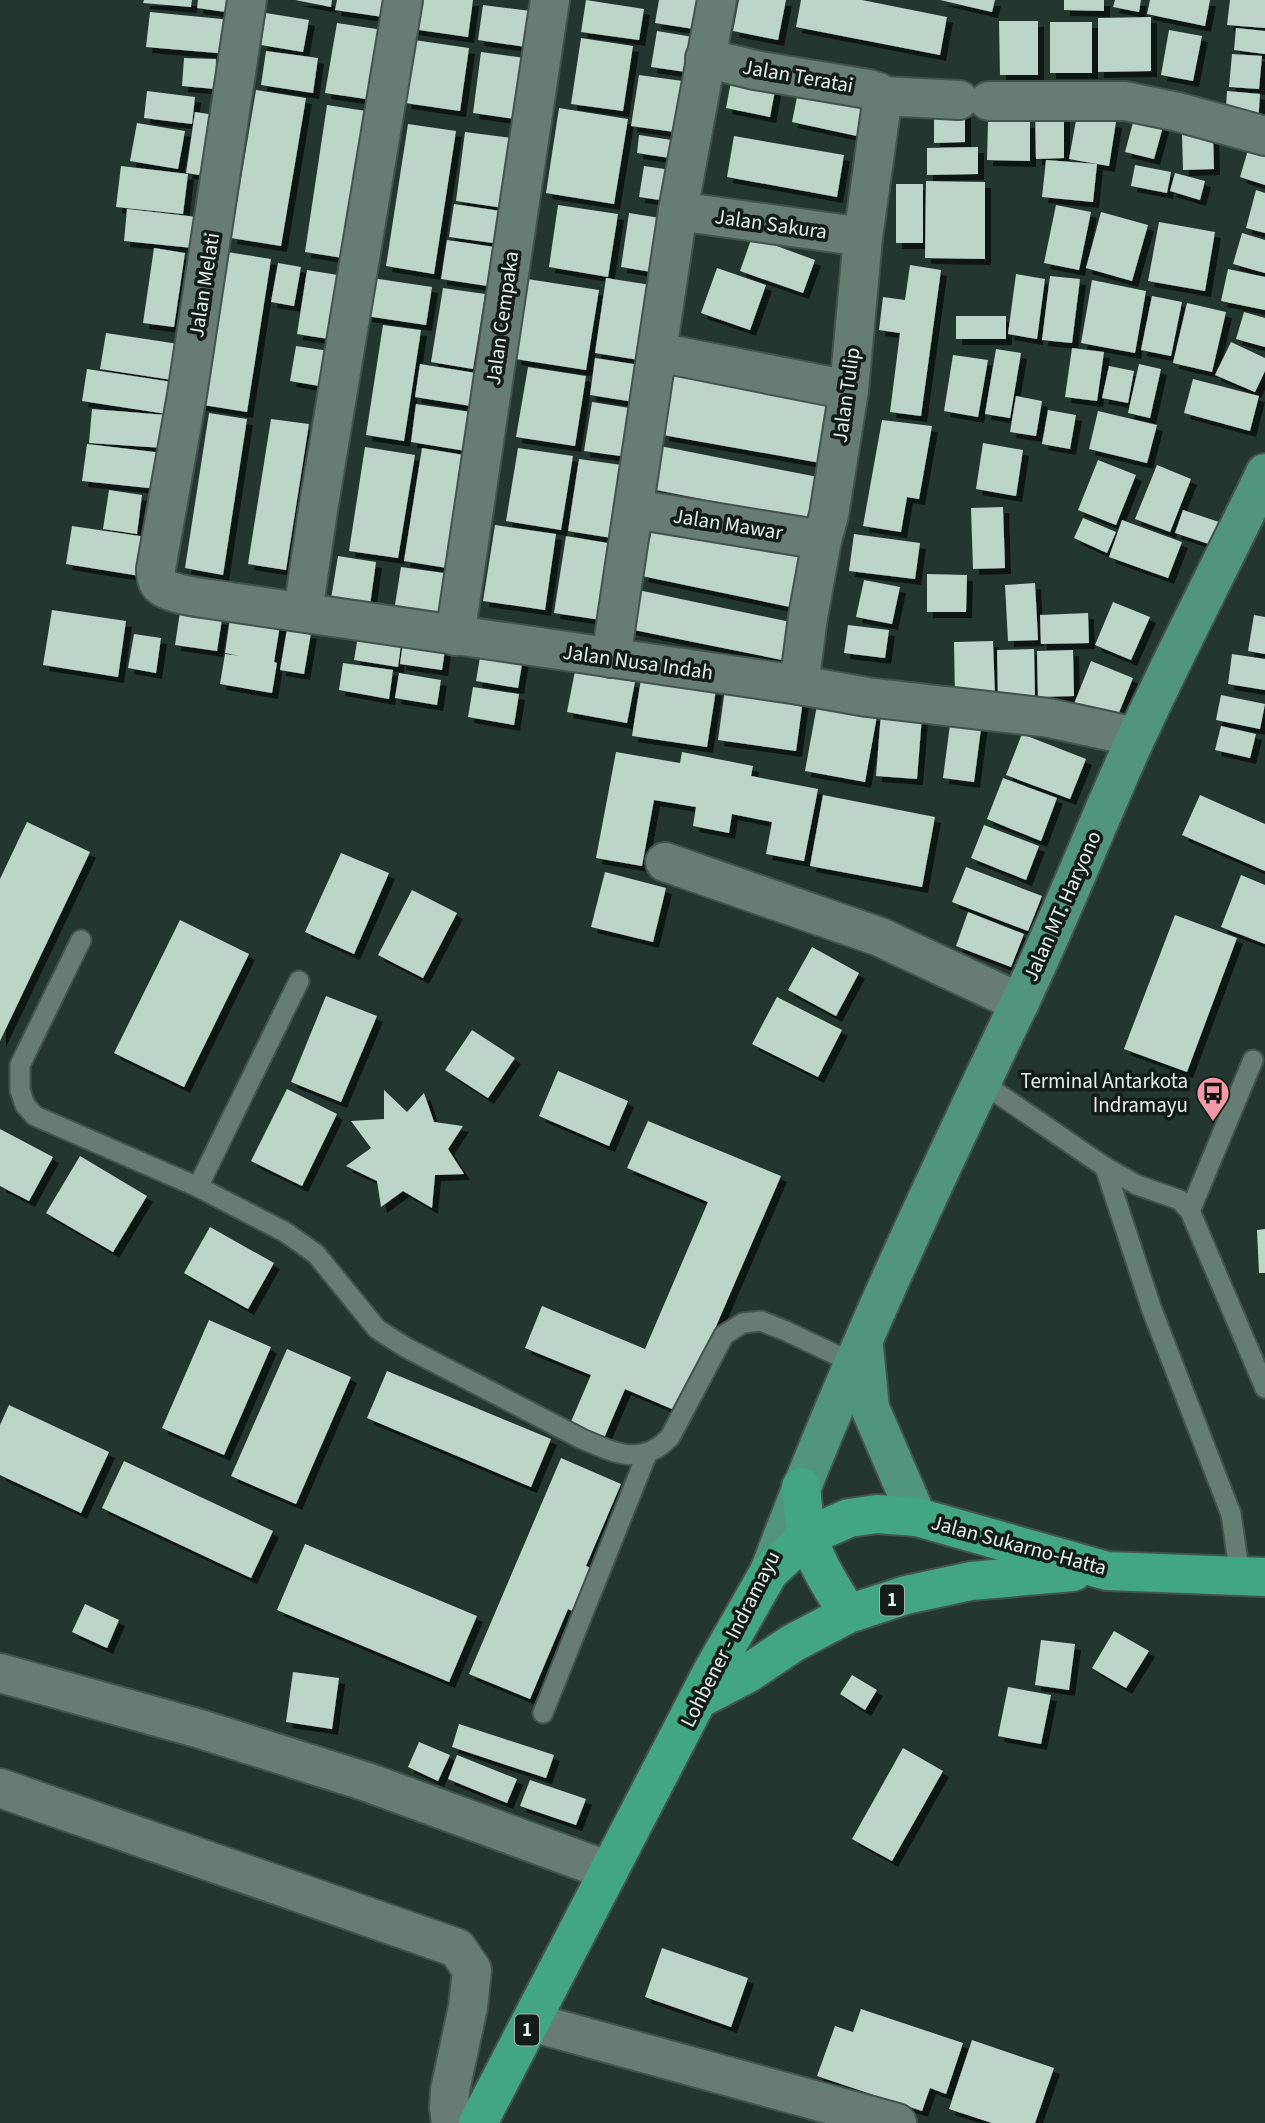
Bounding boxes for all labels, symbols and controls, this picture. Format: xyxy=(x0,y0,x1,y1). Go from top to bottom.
street label: Jalan Teratai xyxy=(740,51,856,101)
street label: Jalan Sakura xyxy=(713,201,829,247)
street label: Jalan Melati xyxy=(181,230,227,340)
street label: Jalan Cempaka xyxy=(478,249,526,387)
street label: Jalan Tulip xyxy=(824,345,868,445)
street label: Jalan Mawar xyxy=(671,501,786,548)
street label: Jalan Nusa Indah xyxy=(561,637,715,687)
street label: Jalan MT. Haryono xyxy=(1015,826,1109,986)
place label: Terminal Antarkota Indramayu xyxy=(1021,1066,1188,1120)
bus stop icon: Terminal Antarkota Indramayu xyxy=(1194,1074,1232,1123)
street label: Jalan Sukarno-Hatta xyxy=(928,1507,1110,1583)
street label: Lohbener - Indramayu xyxy=(673,1546,787,1732)
road number: 1 xyxy=(880,1584,904,1616)
road number: 1 xyxy=(515,2014,539,2046)

